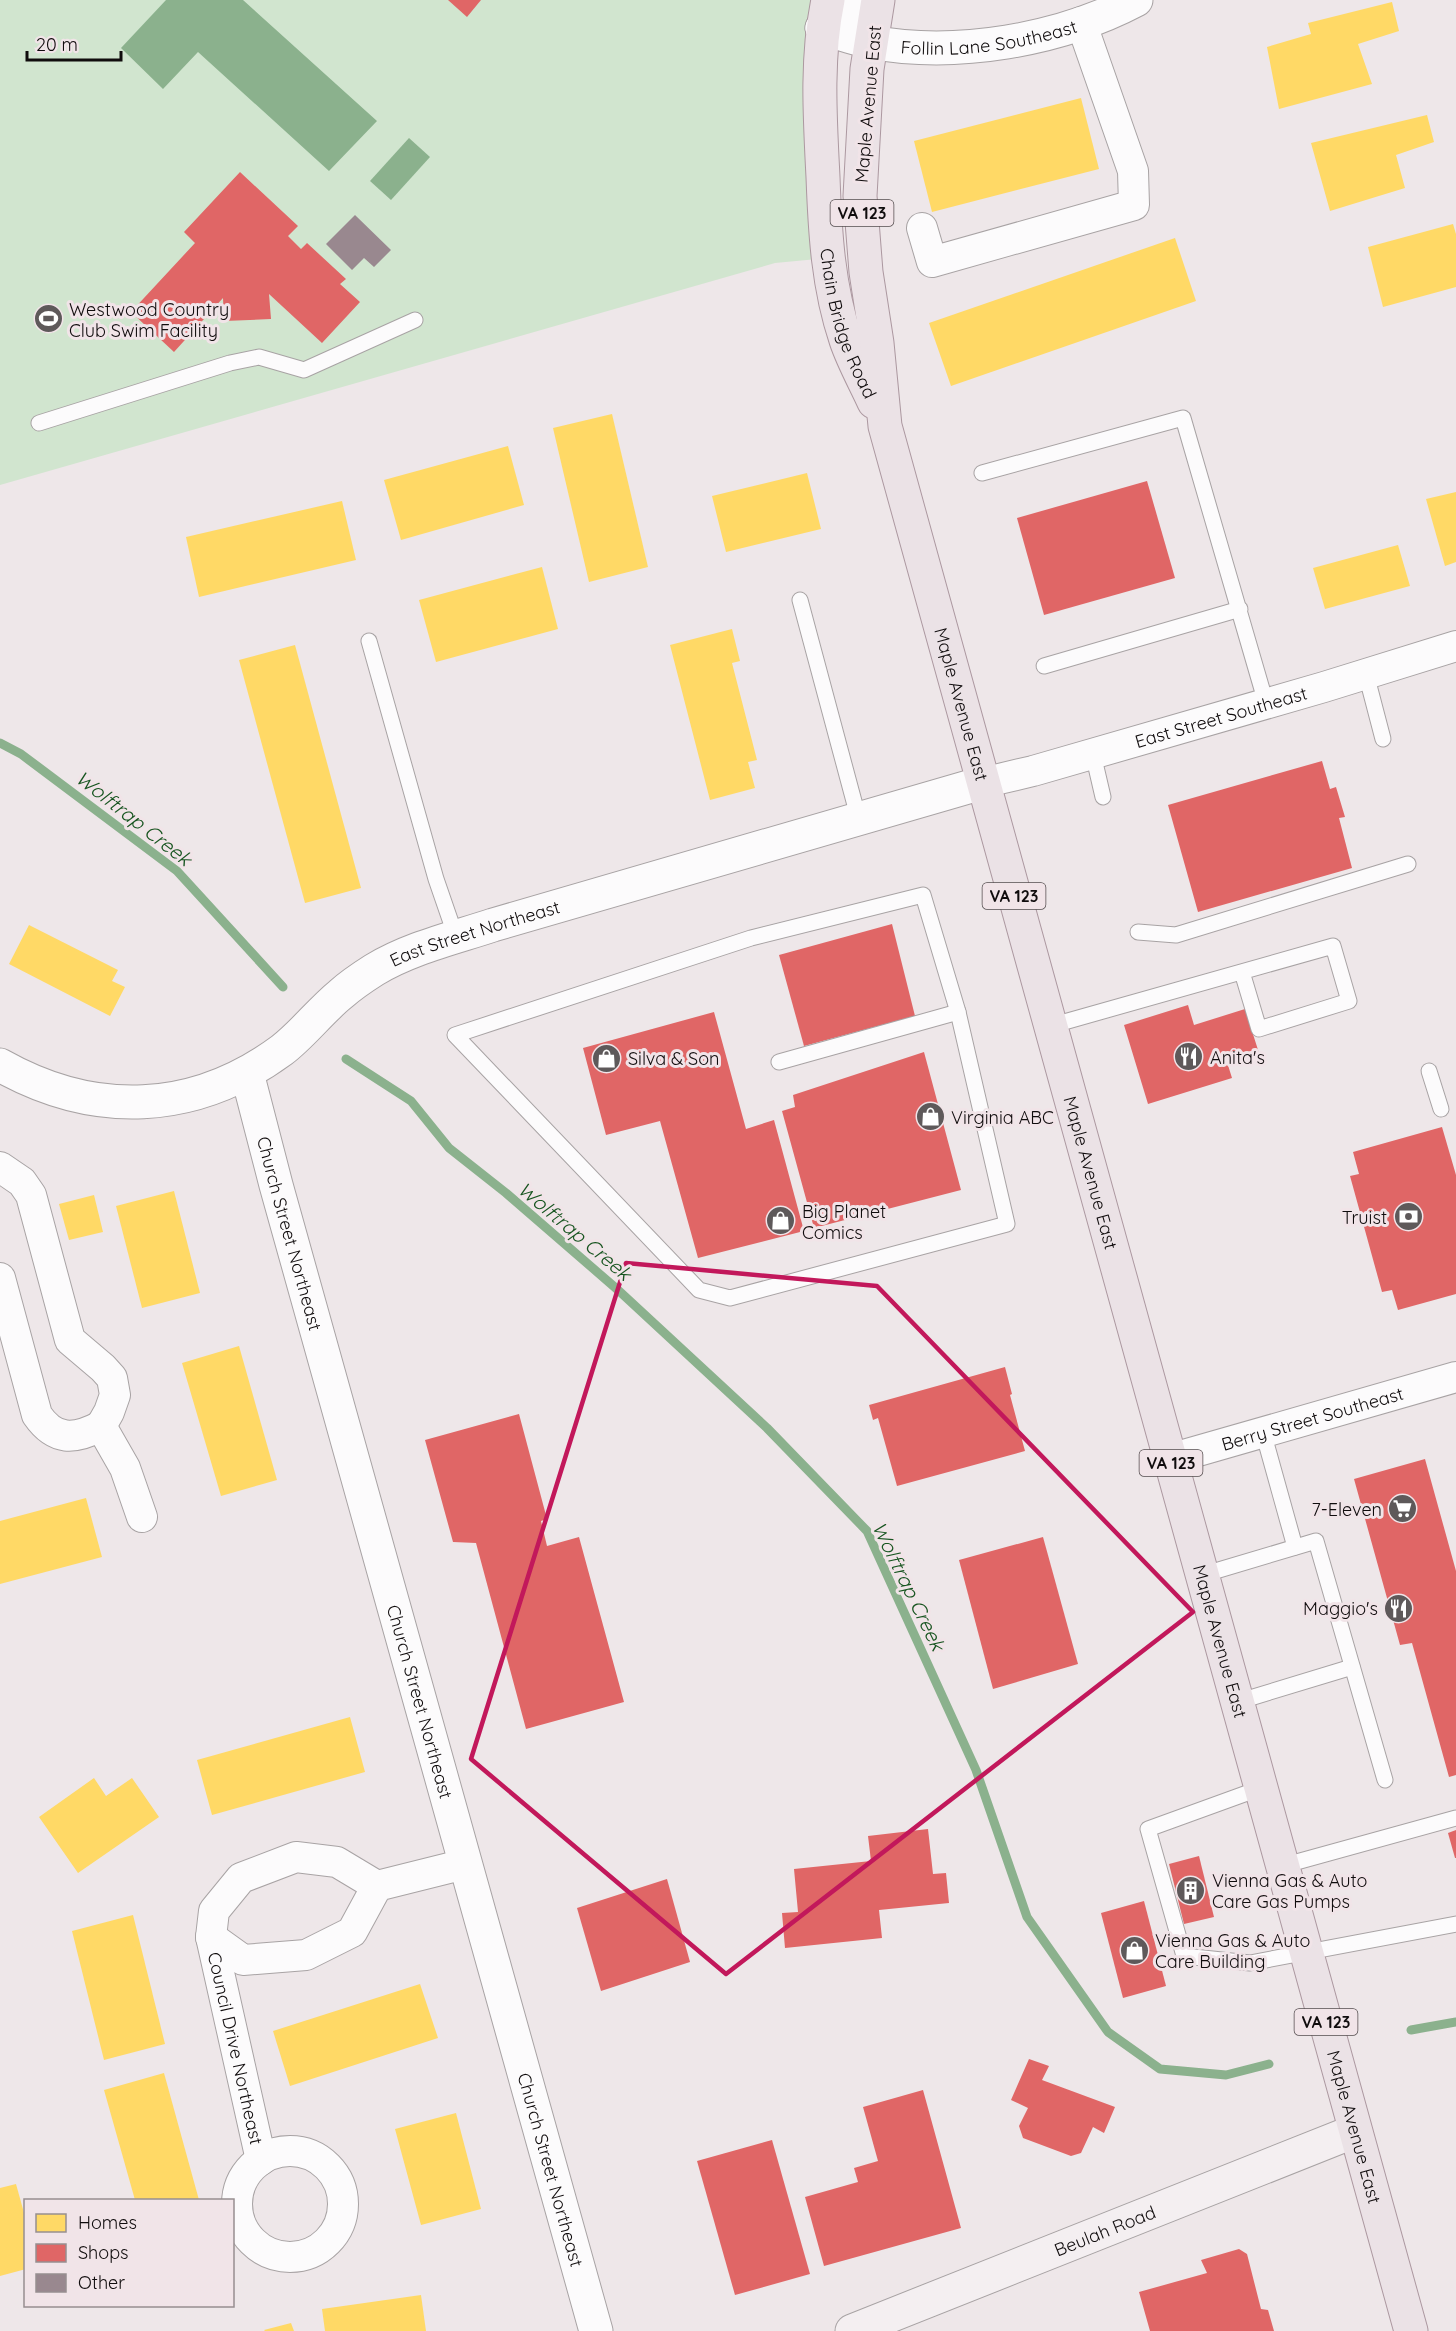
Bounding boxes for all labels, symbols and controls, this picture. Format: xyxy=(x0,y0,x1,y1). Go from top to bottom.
street label: Follin Lane Southeast xyxy=(900,14,1080,59)
scale bar xyxy=(27,24,122,62)
street label: Maple Avenue East xyxy=(850,24,886,184)
text: 20 m xyxy=(36,33,78,56)
road number: VA 123 xyxy=(830,200,894,226)
street label: Chain Bridge Road xyxy=(816,247,882,402)
place label: Westwood Country Club Swim Facility xyxy=(69,298,229,342)
sports icon: Westwood Country Club Swim Facility xyxy=(32,303,64,335)
street label: Maple Avenue East xyxy=(930,625,994,783)
street label: East Street Southeast xyxy=(1132,681,1310,753)
water label: Wolftrap Creek xyxy=(71,765,199,873)
road number: VA 123 xyxy=(982,883,1046,909)
street label: East Street Northeast xyxy=(386,895,562,971)
restaurant icon: Anita's xyxy=(1173,1041,1205,1073)
shop icon: Silva & Son xyxy=(591,1042,623,1074)
place label: Anita's xyxy=(1210,1046,1265,1069)
place label: Silva & Son xyxy=(628,1047,720,1070)
street label: Maple Avenue East xyxy=(1059,1093,1123,1252)
shop icon: Virginia ABC xyxy=(914,1101,946,1133)
place label: Virginia ABC xyxy=(951,1106,1054,1129)
street label: Church Street Northeast xyxy=(252,1134,328,1333)
water label: Wolftrap Creek xyxy=(513,1176,639,1287)
place label: Big Planet Comics xyxy=(802,1200,886,1244)
bank icon: Truist xyxy=(1392,1201,1424,1233)
shop icon: Big Planet Comics xyxy=(765,1205,797,1237)
place label: Truist xyxy=(1342,1206,1387,1229)
street label: Berry Street Southeast xyxy=(1219,1381,1406,1455)
road number: VA 123 xyxy=(1140,1450,1202,1476)
supermarket icon: 7-Eleven xyxy=(1387,1493,1419,1525)
place label: 7-Eleven xyxy=(1311,1498,1382,1521)
water label: Wolftrap Creek xyxy=(867,1517,952,1657)
street label: Maple Avenue East xyxy=(1188,1562,1253,1720)
restaurant icon: Maggio's xyxy=(1383,1592,1415,1624)
place label: Maggio's xyxy=(1303,1597,1378,1620)
street label: Church Street Northeast xyxy=(382,1602,458,1801)
place label: Vienna Gas & Auto Care Gas Pumps xyxy=(1212,1869,1367,1913)
building icon: Vienna Gas & Auto Care Gas Pumps xyxy=(1175,1874,1207,1906)
place label: Vienna Gas & Auto Care Building xyxy=(1155,1929,1310,1973)
shop icon: Vienna Gas & Auto Care Building xyxy=(1118,1934,1150,1966)
street label: Council Drive Northeast xyxy=(203,1950,269,2147)
road number: VA 123 xyxy=(1294,2009,1358,2035)
street label: Maple Avenue East xyxy=(1323,2048,1387,2206)
street label: Church Street Northeast xyxy=(513,2070,589,2269)
legend xyxy=(24,2199,234,2307)
street label: Beulah Road xyxy=(1051,2200,1159,2261)
text: Homes xyxy=(78,2211,137,2234)
text: Shops xyxy=(78,2241,129,2264)
text: Other xyxy=(78,2271,125,2294)

